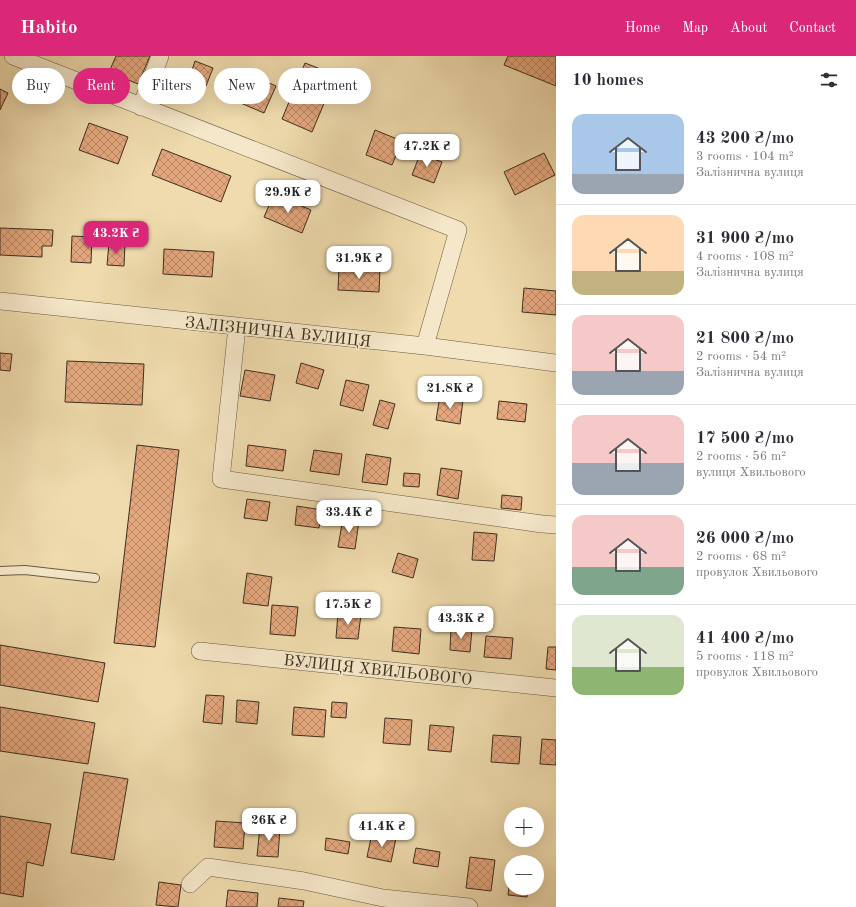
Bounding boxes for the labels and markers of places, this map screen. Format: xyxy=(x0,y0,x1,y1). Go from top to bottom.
pin: 47.2K ₴ xyxy=(390,134,464,168)
pin: 29.9K ₴ xyxy=(251,180,325,214)
pin: 43.2K ₴ xyxy=(79,221,153,255)
pin: 31.9K ₴ xyxy=(322,246,396,280)
pin: 21.8K ₴ xyxy=(413,376,487,410)
pin: 33.4K ₴ xyxy=(312,500,386,534)
pin: 17.5K ₴ xyxy=(311,592,385,626)
pin: 43.3K ₴ xyxy=(424,606,498,640)
pin: 26K ₴ xyxy=(241,808,297,842)
pin: 41.4K ₴ xyxy=(345,814,419,848)

